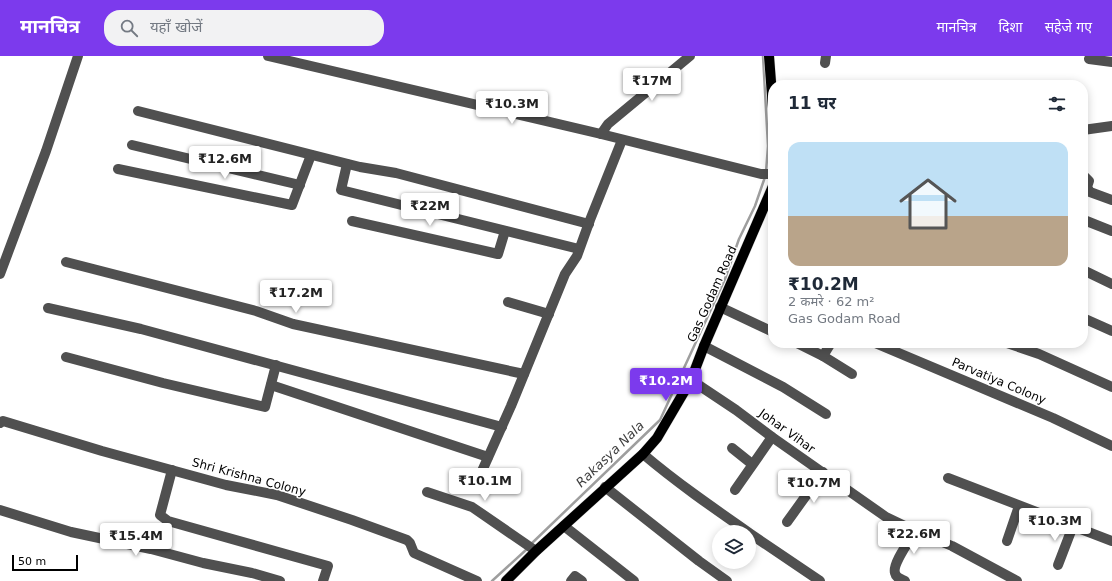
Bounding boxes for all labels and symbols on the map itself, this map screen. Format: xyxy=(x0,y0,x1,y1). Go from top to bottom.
pin: ₹17M xyxy=(628,68,676,102)
pin: ₹10.3M xyxy=(479,91,545,125)
pin: ₹12.6M xyxy=(192,146,258,180)
pin: ₹22M xyxy=(406,193,454,227)
street label: Gas Godam Road xyxy=(684,244,740,344)
pin: ₹17.2M xyxy=(263,280,329,314)
street label: Parvatiya Colony xyxy=(950,355,1048,407)
pin: ₹10.2M xyxy=(633,368,699,402)
street label: Johar Vihar xyxy=(755,405,818,456)
water label: Rakasya Nala xyxy=(573,418,647,490)
street label: Shri Krishna Colony xyxy=(191,455,307,499)
pin: ₹10.1M xyxy=(452,468,518,502)
pin: ₹10.7M xyxy=(781,470,847,504)
pin: ₹10.3M xyxy=(1022,508,1088,542)
pin: ₹22.6M xyxy=(881,521,947,555)
pin: ₹15.4M xyxy=(103,523,169,557)
scale bar xyxy=(12,553,78,572)

